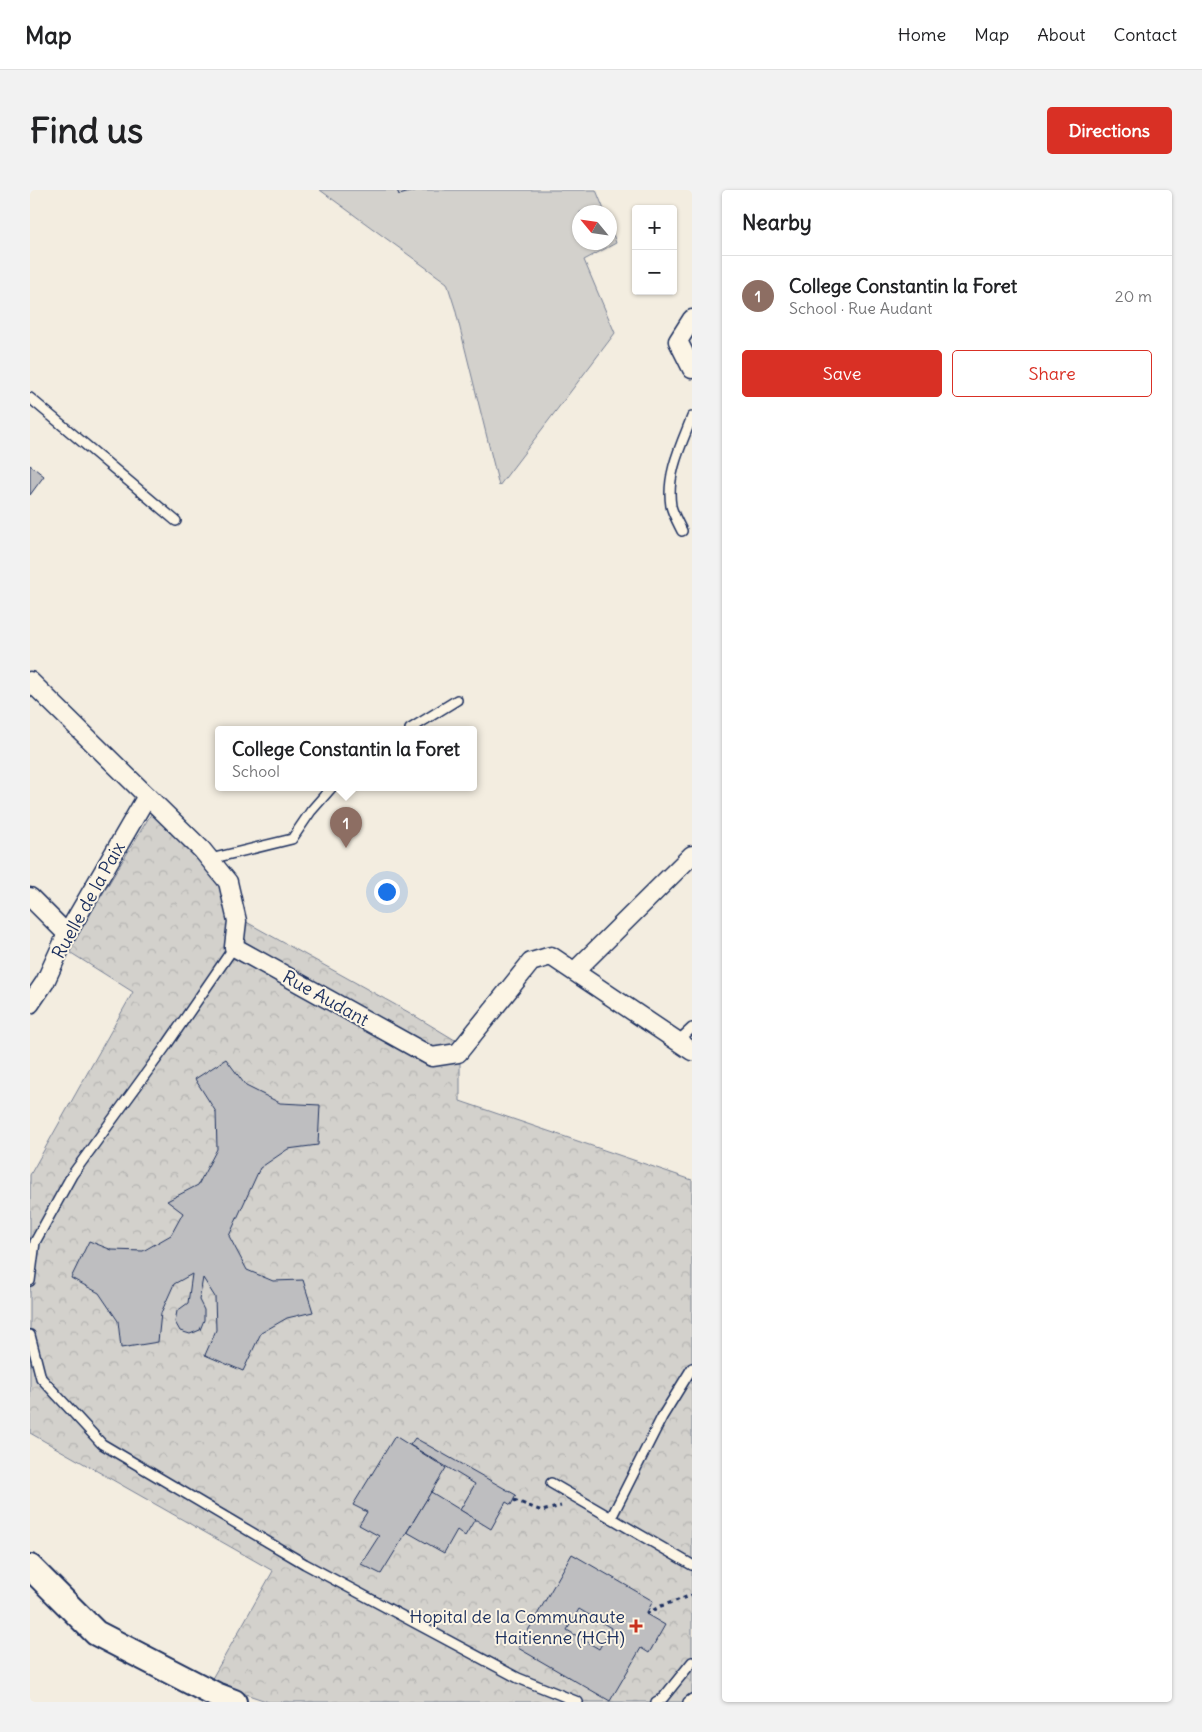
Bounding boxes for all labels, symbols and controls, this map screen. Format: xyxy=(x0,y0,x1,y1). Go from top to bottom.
text: Map xyxy=(25,20,72,50)
text: Home xyxy=(898,23,946,46)
text: Map xyxy=(974,23,1009,46)
text: About xyxy=(1037,23,1085,46)
text: Contact xyxy=(1113,23,1177,46)
button: Directions xyxy=(1047,107,1172,154)
text: Find us xyxy=(30,108,143,152)
north arrow xyxy=(572,205,617,250)
map controls xyxy=(632,205,677,295)
button: + xyxy=(632,205,677,250)
text: Nearby xyxy=(742,209,812,236)
button: − xyxy=(632,250,677,295)
text: College Constantin la Foret xyxy=(789,274,1017,298)
text: 1 xyxy=(755,286,761,306)
text: 20 m xyxy=(1115,286,1152,306)
text: School · Rue Audant xyxy=(789,298,932,318)
button: Save xyxy=(742,350,942,397)
button: Share xyxy=(952,350,1152,397)
popup xyxy=(215,726,477,791)
text: College Constantin la Foret xyxy=(232,737,460,761)
text: School xyxy=(232,761,280,781)
pin: 1 xyxy=(330,807,362,848)
street label: Ruelle de la Paix xyxy=(46,837,130,962)
your location xyxy=(374,879,400,905)
street label: Rue Audant xyxy=(279,965,373,1031)
place label: Hopital de la Communaute Haitienne (HCH) xyxy=(409,1605,625,1649)
marker: Hopital de la Communaute Haitienne (HCH) xyxy=(629,1619,643,1633)

